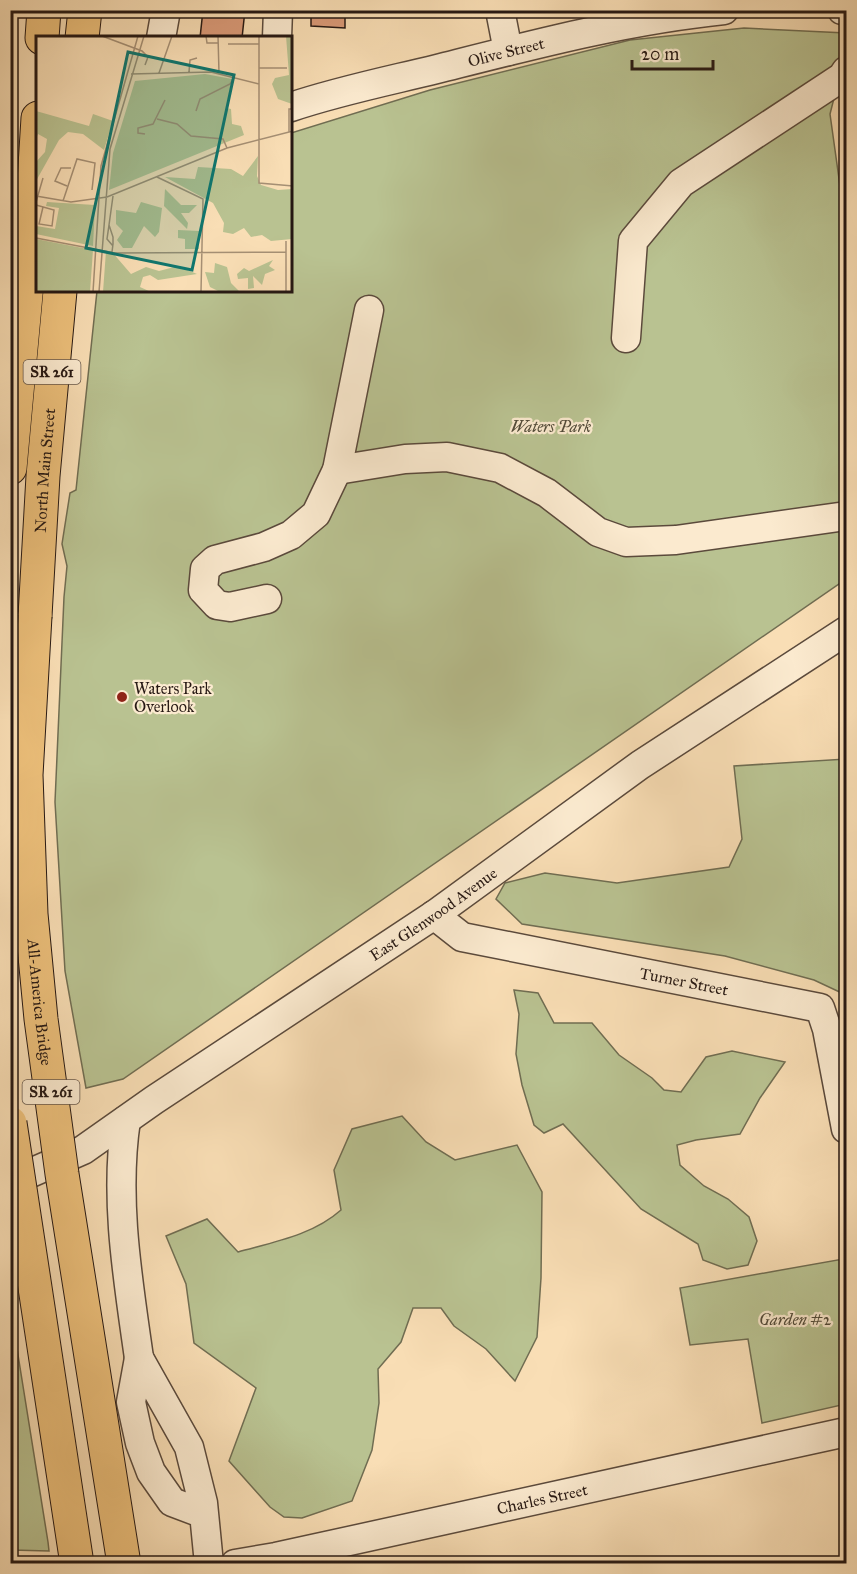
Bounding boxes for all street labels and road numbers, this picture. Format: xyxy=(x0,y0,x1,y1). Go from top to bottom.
street label: Olive Street xyxy=(466,34,547,71)
road number: SR 261 xyxy=(23,360,80,384)
street label: North Main Street xyxy=(31,407,59,533)
street label: East Glenwood Avenue xyxy=(366,863,501,965)
street label: All-America Bridge xyxy=(23,937,56,1067)
street label: Turner Street xyxy=(638,963,730,1000)
road number: SR 261 xyxy=(22,1080,80,1104)
street label: Charles Street xyxy=(495,1480,590,1518)

